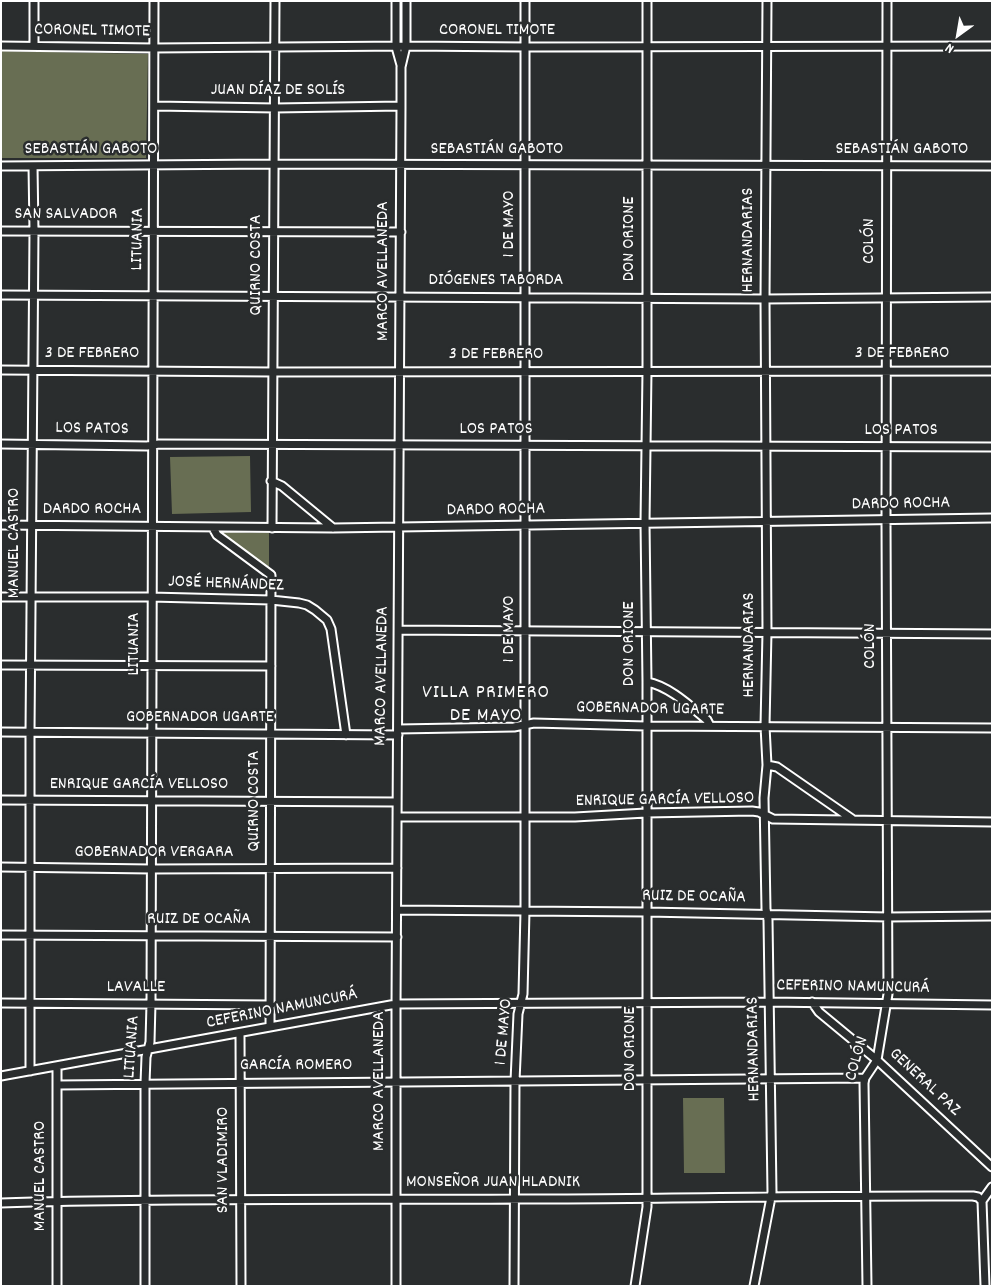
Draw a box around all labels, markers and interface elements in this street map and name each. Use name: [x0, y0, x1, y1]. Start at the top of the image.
north arrow: [933, 10, 983, 60]
street label: CORONEL TIMOTE: [34, 20, 150, 44]
street label: CORONEL TIMOTE: [439, 21, 555, 43]
text: N: [942, 37, 958, 58]
street label: JUAN DÍAZ DE SOLÍS: [211, 81, 345, 103]
street label: SEBASTIÁN GABOTO: [25, 140, 157, 162]
street label: SEBASTIÁN GABOTO: [431, 140, 563, 162]
street label: SEBASTIÁN GABOTO: [836, 140, 968, 162]
street label: HERNANDARIAS: [739, 188, 761, 292]
street label: 1 DE MAYO: [500, 191, 522, 257]
street label: DON ORIONE: [620, 197, 642, 281]
street label: MARCO AVELLANEDA: [374, 201, 396, 341]
street label: SAN SALVADOR: [15, 205, 117, 227]
street label: LITUANIA: [128, 207, 150, 271]
street label: QUIRNO COSTA: [247, 214, 269, 316]
street label: COLÓN: [860, 218, 882, 264]
street label: DIÓGENES TABORDA: [429, 271, 563, 293]
street label: 3 DE FEBRERO: [45, 344, 139, 366]
street label: 3 DE FEBRERO: [855, 344, 949, 366]
street label: 3 DE FEBRERO: [449, 345, 543, 367]
street label: LOS PATOS: [55, 419, 129, 441]
street label: LOS PATOS: [459, 420, 533, 442]
street label: LOS PATOS: [864, 421, 938, 443]
street label: MANUEL CASTRO: [5, 488, 27, 598]
street label: DARDO ROCHA: [851, 493, 951, 517]
street label: DARDO ROCHA: [446, 499, 546, 523]
street label: DARDO ROCHA: [43, 500, 141, 522]
street label: JOSÉ HERNÁNDEZ: [168, 572, 284, 598]
street label: HERNANDARIAS: [740, 593, 762, 697]
street label: 1 DE MAYO: [500, 596, 522, 662]
street label: DON ORIONE: [620, 602, 642, 686]
street label: MARCO AVELLANEDA: [371, 606, 395, 746]
street label: LITUANIA: [125, 613, 147, 675]
street label: COLÓN: [861, 623, 883, 669]
district label: VILLA PRIMERO DE MAYO: [421, 682, 551, 729]
street label: GOBERNADOR UGARTE: [576, 698, 724, 722]
street label: GOBERNADOR UGARTE: [126, 708, 274, 730]
street label: QUIRNO COSTA: [245, 750, 267, 852]
street label: ENRIQUE GARCÍA VELLOSO: [50, 775, 228, 797]
street label: ENRIQUE GARCÍA VELLOSO: [576, 789, 754, 813]
street label: GOBERNADOR VERGARA: [74, 843, 234, 865]
street label: RUIZ DE OCAÑA: [642, 886, 746, 910]
street label: RUIZ DE OCAÑA: [147, 910, 251, 932]
street label: CEFERINO NAMUNCURÁ: [776, 976, 930, 1000]
street label: LAVALLE: [107, 978, 165, 1000]
street label: CEFERINO NAMUNCURÁ: [205, 985, 359, 1035]
street label: HERNANDARIAS: [743, 996, 767, 1102]
street label: 1 DE MAYO: [491, 998, 519, 1066]
street label: DON ORIONE: [621, 1007, 643, 1091]
street label: MARCO AVELLANEDA: [370, 1011, 392, 1151]
street label: LITUANIA: [120, 1015, 146, 1079]
street label: COLÓN: [841, 1034, 875, 1084]
street label: GENERAL PAZ: [884, 1044, 964, 1122]
street label: GARCÍA ROMERO: [240, 1056, 352, 1078]
street label: SAN VLADIMIRO: [214, 1107, 236, 1213]
street label: MANUEL CASTRO: [31, 1121, 53, 1231]
street label: MONSEÑOR JUAN HLADNIK: [406, 1173, 580, 1195]

